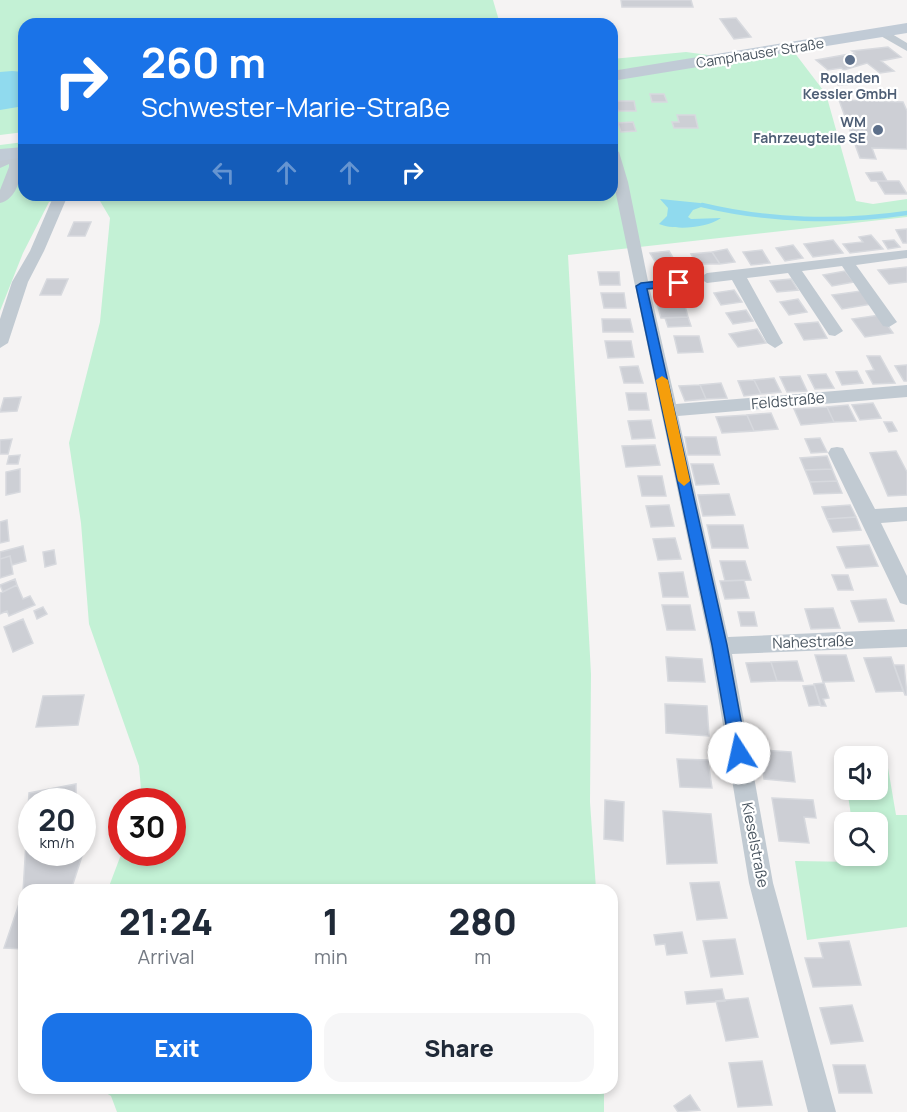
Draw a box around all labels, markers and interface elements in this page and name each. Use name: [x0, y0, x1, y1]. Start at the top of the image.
text: 260 m: [141, 33, 266, 91]
street label: Camphauser Straße: [695, 33, 825, 72]
icon: right: [42, 42, 120, 120]
marker: Rolladen Kessler GmbH: [843, 53, 857, 67]
place label: Rolladen Kessler GmbH: [803, 68, 897, 103]
text: Schwester-Marie-Straße: [141, 88, 450, 125]
place label: WM Fahrzeugteile SE: [753, 112, 866, 147]
marker: WM Fahrzeugteile SE: [871, 123, 885, 137]
icon: left: [207, 156, 240, 189]
icon: ahead: [270, 156, 303, 189]
icon: ahead: [333, 156, 366, 189]
icon: right: [396, 156, 429, 189]
pin: [653, 257, 704, 308]
icon: arrive: [662, 266, 695, 299]
street label: Feldstraße: [750, 387, 826, 414]
street label: Nahestraße: [772, 630, 854, 653]
position arrow: [707, 721, 771, 785]
map controls: [834, 746, 888, 866]
button: sound: [834, 746, 888, 800]
speed limit sign: 30: [108, 788, 186, 866]
text: 20: [38, 799, 76, 840]
street label: Kieselstraße: [737, 800, 774, 890]
button: search: [834, 812, 888, 866]
text: km/h: [40, 832, 74, 853]
text: 21:24: [119, 897, 213, 946]
text: 1: [323, 897, 339, 946]
text: 280: [449, 897, 517, 946]
text: Arrival: [137, 943, 195, 970]
text: min: [314, 943, 348, 970]
text: m: [474, 943, 491, 970]
button: Exit: [42, 1013, 312, 1082]
button: Share: [324, 1013, 594, 1082]

